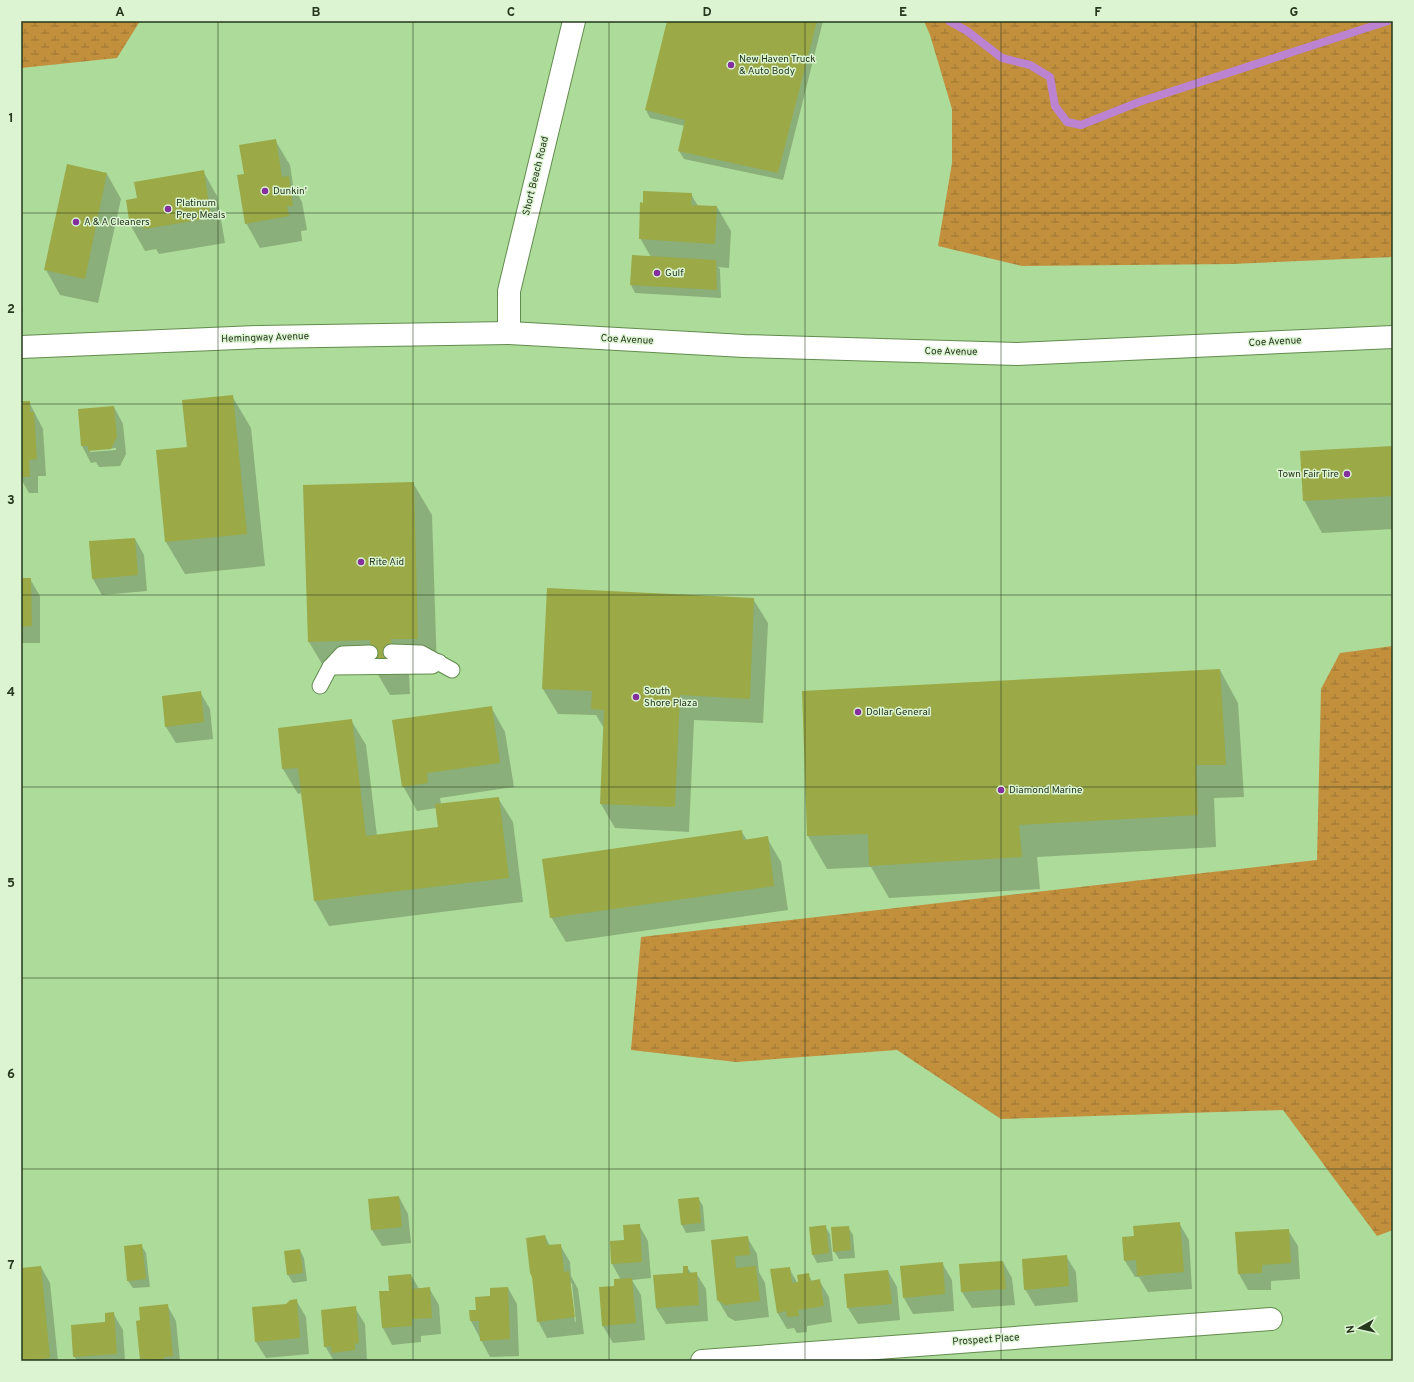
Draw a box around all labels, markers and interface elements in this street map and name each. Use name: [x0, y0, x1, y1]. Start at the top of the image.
text: A: [115, 5, 125, 21]
text: B: [312, 5, 321, 21]
text: C: [507, 5, 515, 21]
text: D: [702, 5, 712, 21]
text: E: [899, 5, 907, 21]
text: F: [1094, 5, 1102, 21]
text: G: [1290, 5, 1299, 21]
place label: New Haven Truck & Auto Body: [739, 53, 816, 78]
marker: New Haven Truck & Auto Body: [726, 60, 736, 70]
text: 1: [8, 111, 14, 127]
street label: Short Beach Road: [520, 135, 552, 217]
place label: Dunkin': [273, 185, 307, 198]
marker: Dunkin': [260, 186, 270, 196]
place label: Platinum Prep Meals: [176, 197, 226, 222]
marker: Platinum Prep Meals: [163, 204, 173, 214]
place label: A & A Cleaners: [84, 216, 150, 229]
marker: A & A Cleaners: [71, 217, 81, 227]
place label: Gulf: [665, 267, 684, 280]
marker: Gulf: [652, 268, 662, 278]
text: 2: [7, 302, 15, 318]
street label: Hemingway Avenue: [221, 330, 309, 346]
street label: Coe Avenue: [600, 332, 654, 348]
street label: Coe Avenue: [1248, 334, 1302, 350]
street label: Coe Avenue: [924, 345, 978, 359]
place label: Town Fair Tire: [1278, 468, 1339, 481]
marker: Town Fair Tire: [1342, 469, 1352, 479]
text: 3: [7, 493, 15, 509]
place label: Rite Aid: [369, 556, 404, 569]
marker: Rite Aid: [356, 557, 366, 567]
text: 4: [7, 685, 15, 701]
place label: South Shore Plaza: [644, 685, 697, 710]
marker: South Shore Plaza: [631, 692, 641, 702]
place label: Dollar General: [866, 706, 930, 719]
marker: Dollar General: [853, 707, 863, 717]
place label: Diamond Marine: [1009, 784, 1082, 797]
marker: Diamond Marine: [996, 785, 1006, 795]
text: 5: [7, 876, 15, 892]
text: 6: [7, 1067, 15, 1083]
text: 7: [8, 1258, 15, 1274]
north arrow: [1340, 1308, 1380, 1348]
text: N: [1344, 1324, 1359, 1334]
street label: Prospect Place: [952, 1331, 1020, 1349]

